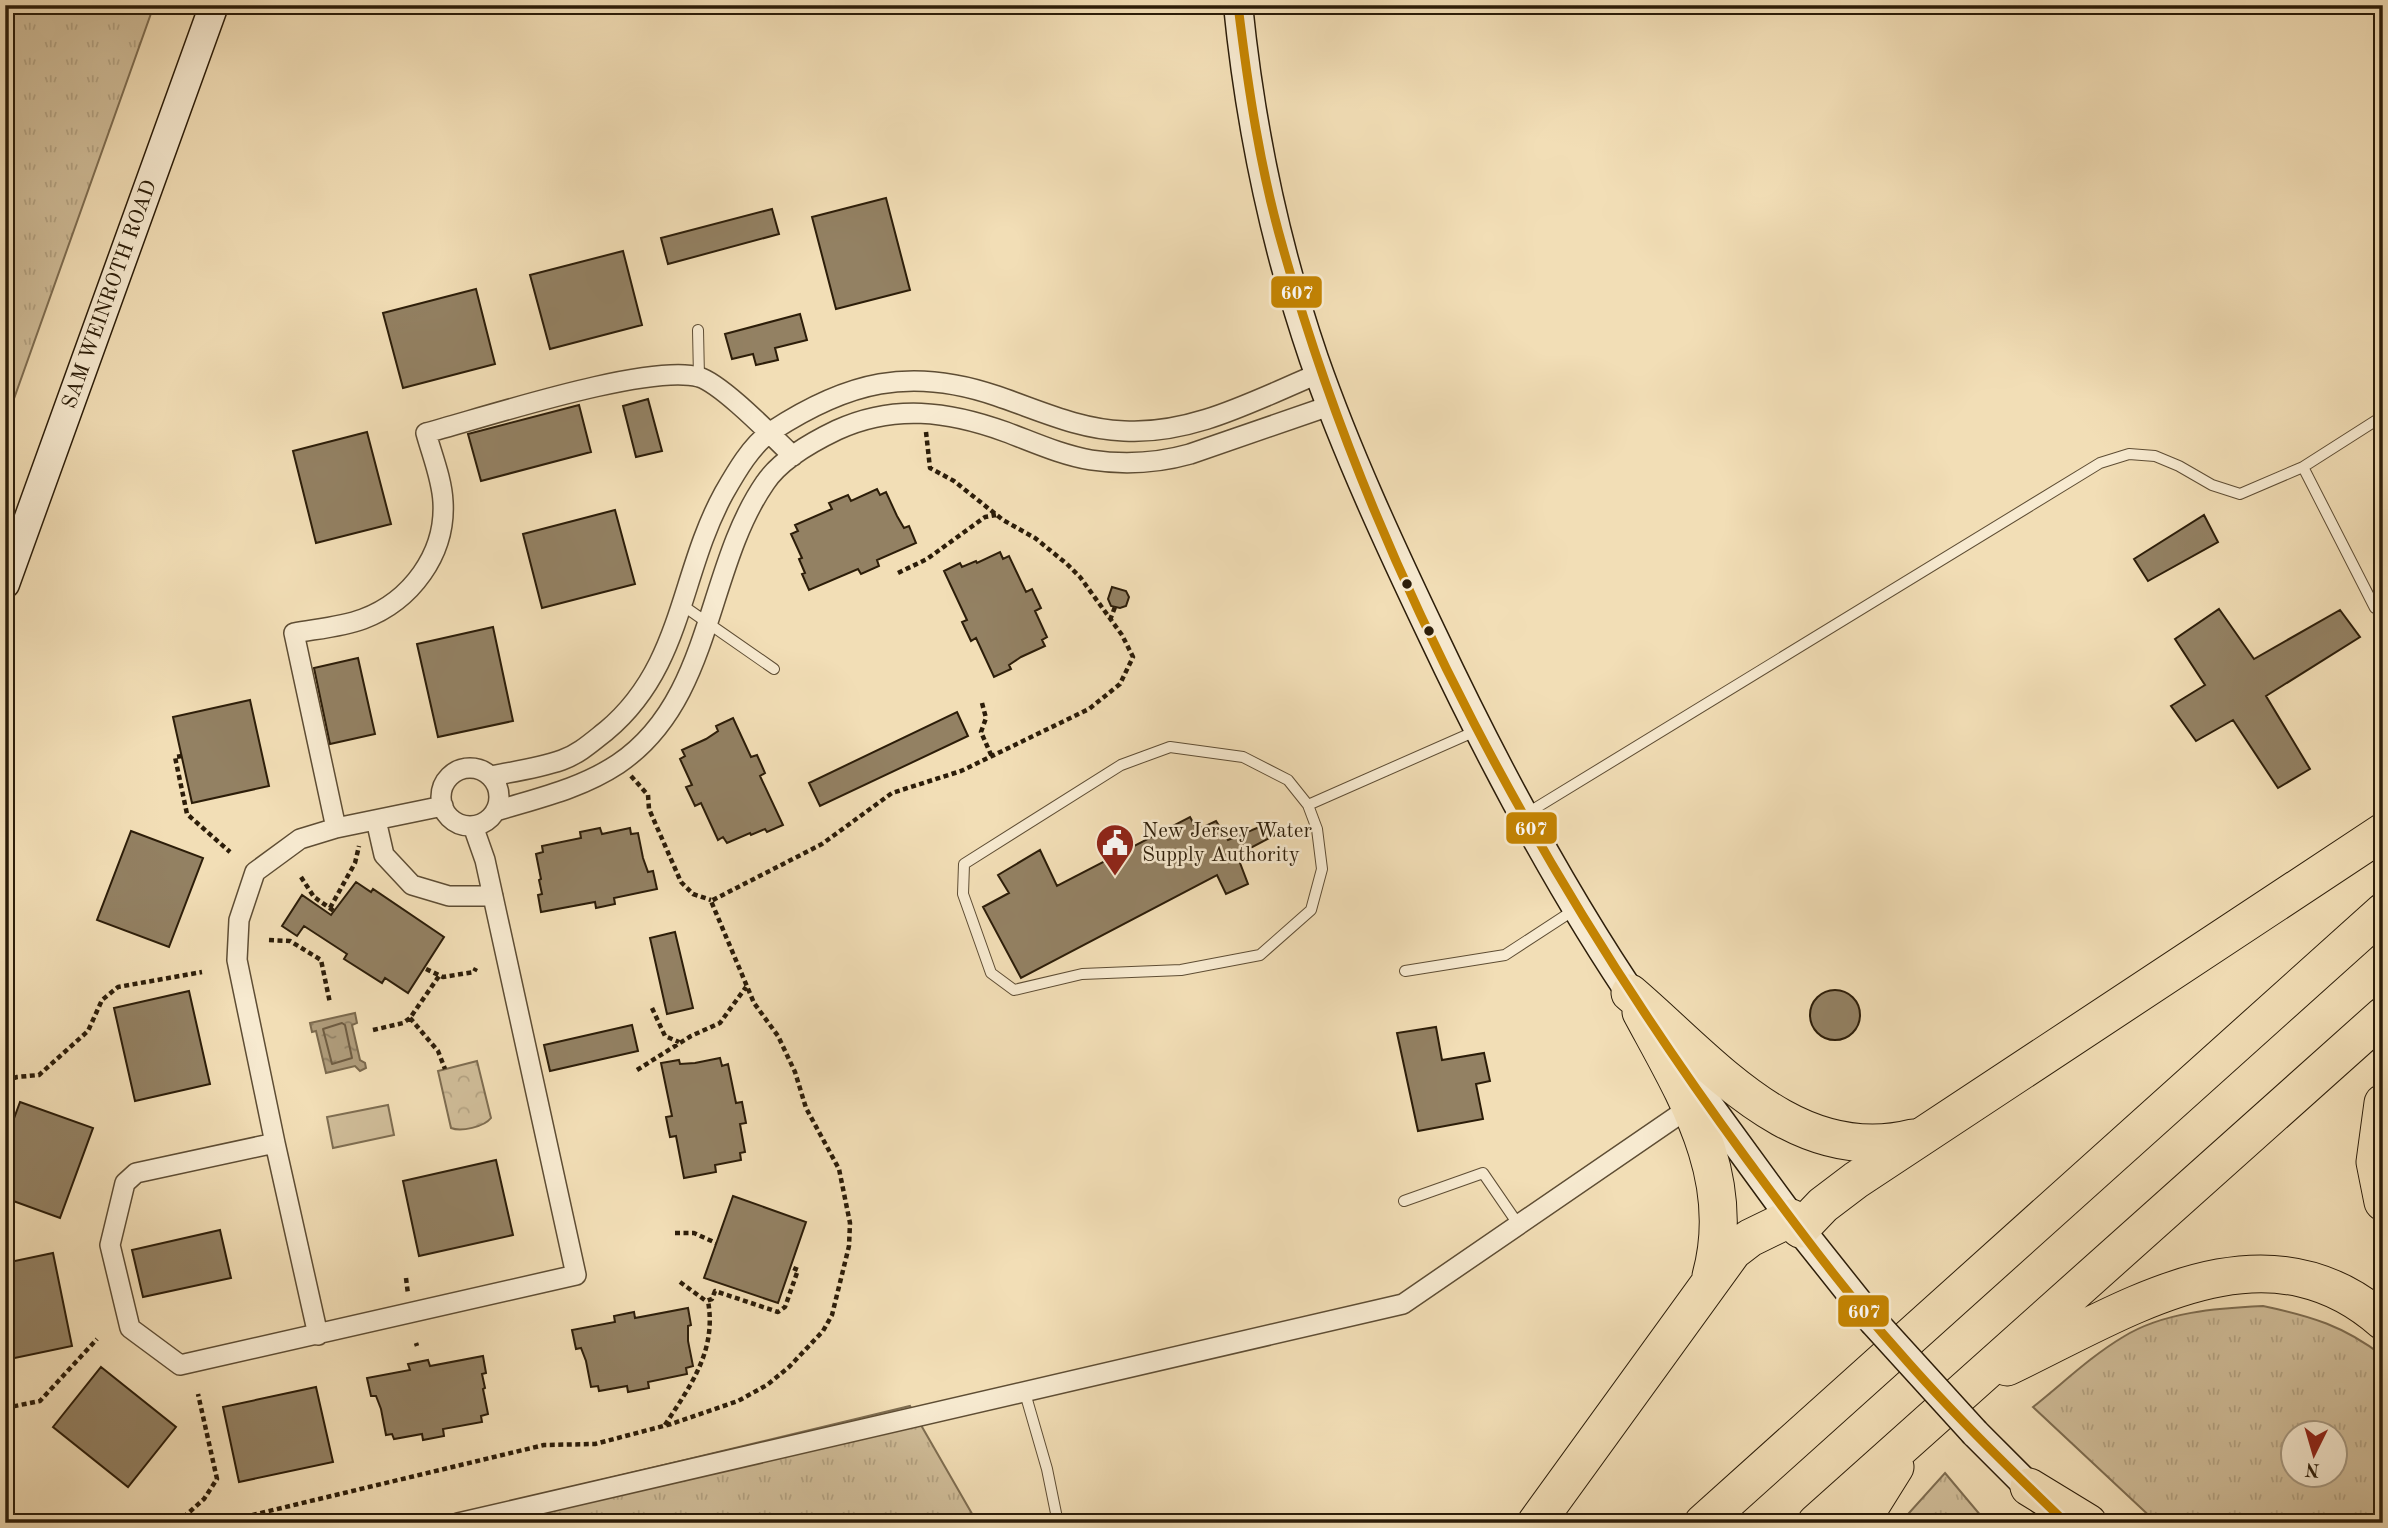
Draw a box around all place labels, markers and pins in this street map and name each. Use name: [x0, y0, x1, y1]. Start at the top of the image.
unlabelled marker: [1400, 577, 1414, 591]
unlabelled marker: [1422, 624, 1436, 638]
place label: New Jersey Water Supply Authority: [1142, 821, 1313, 866]
public building icon: New Jersey Water Supply Authority: [1094, 822, 1136, 877]

